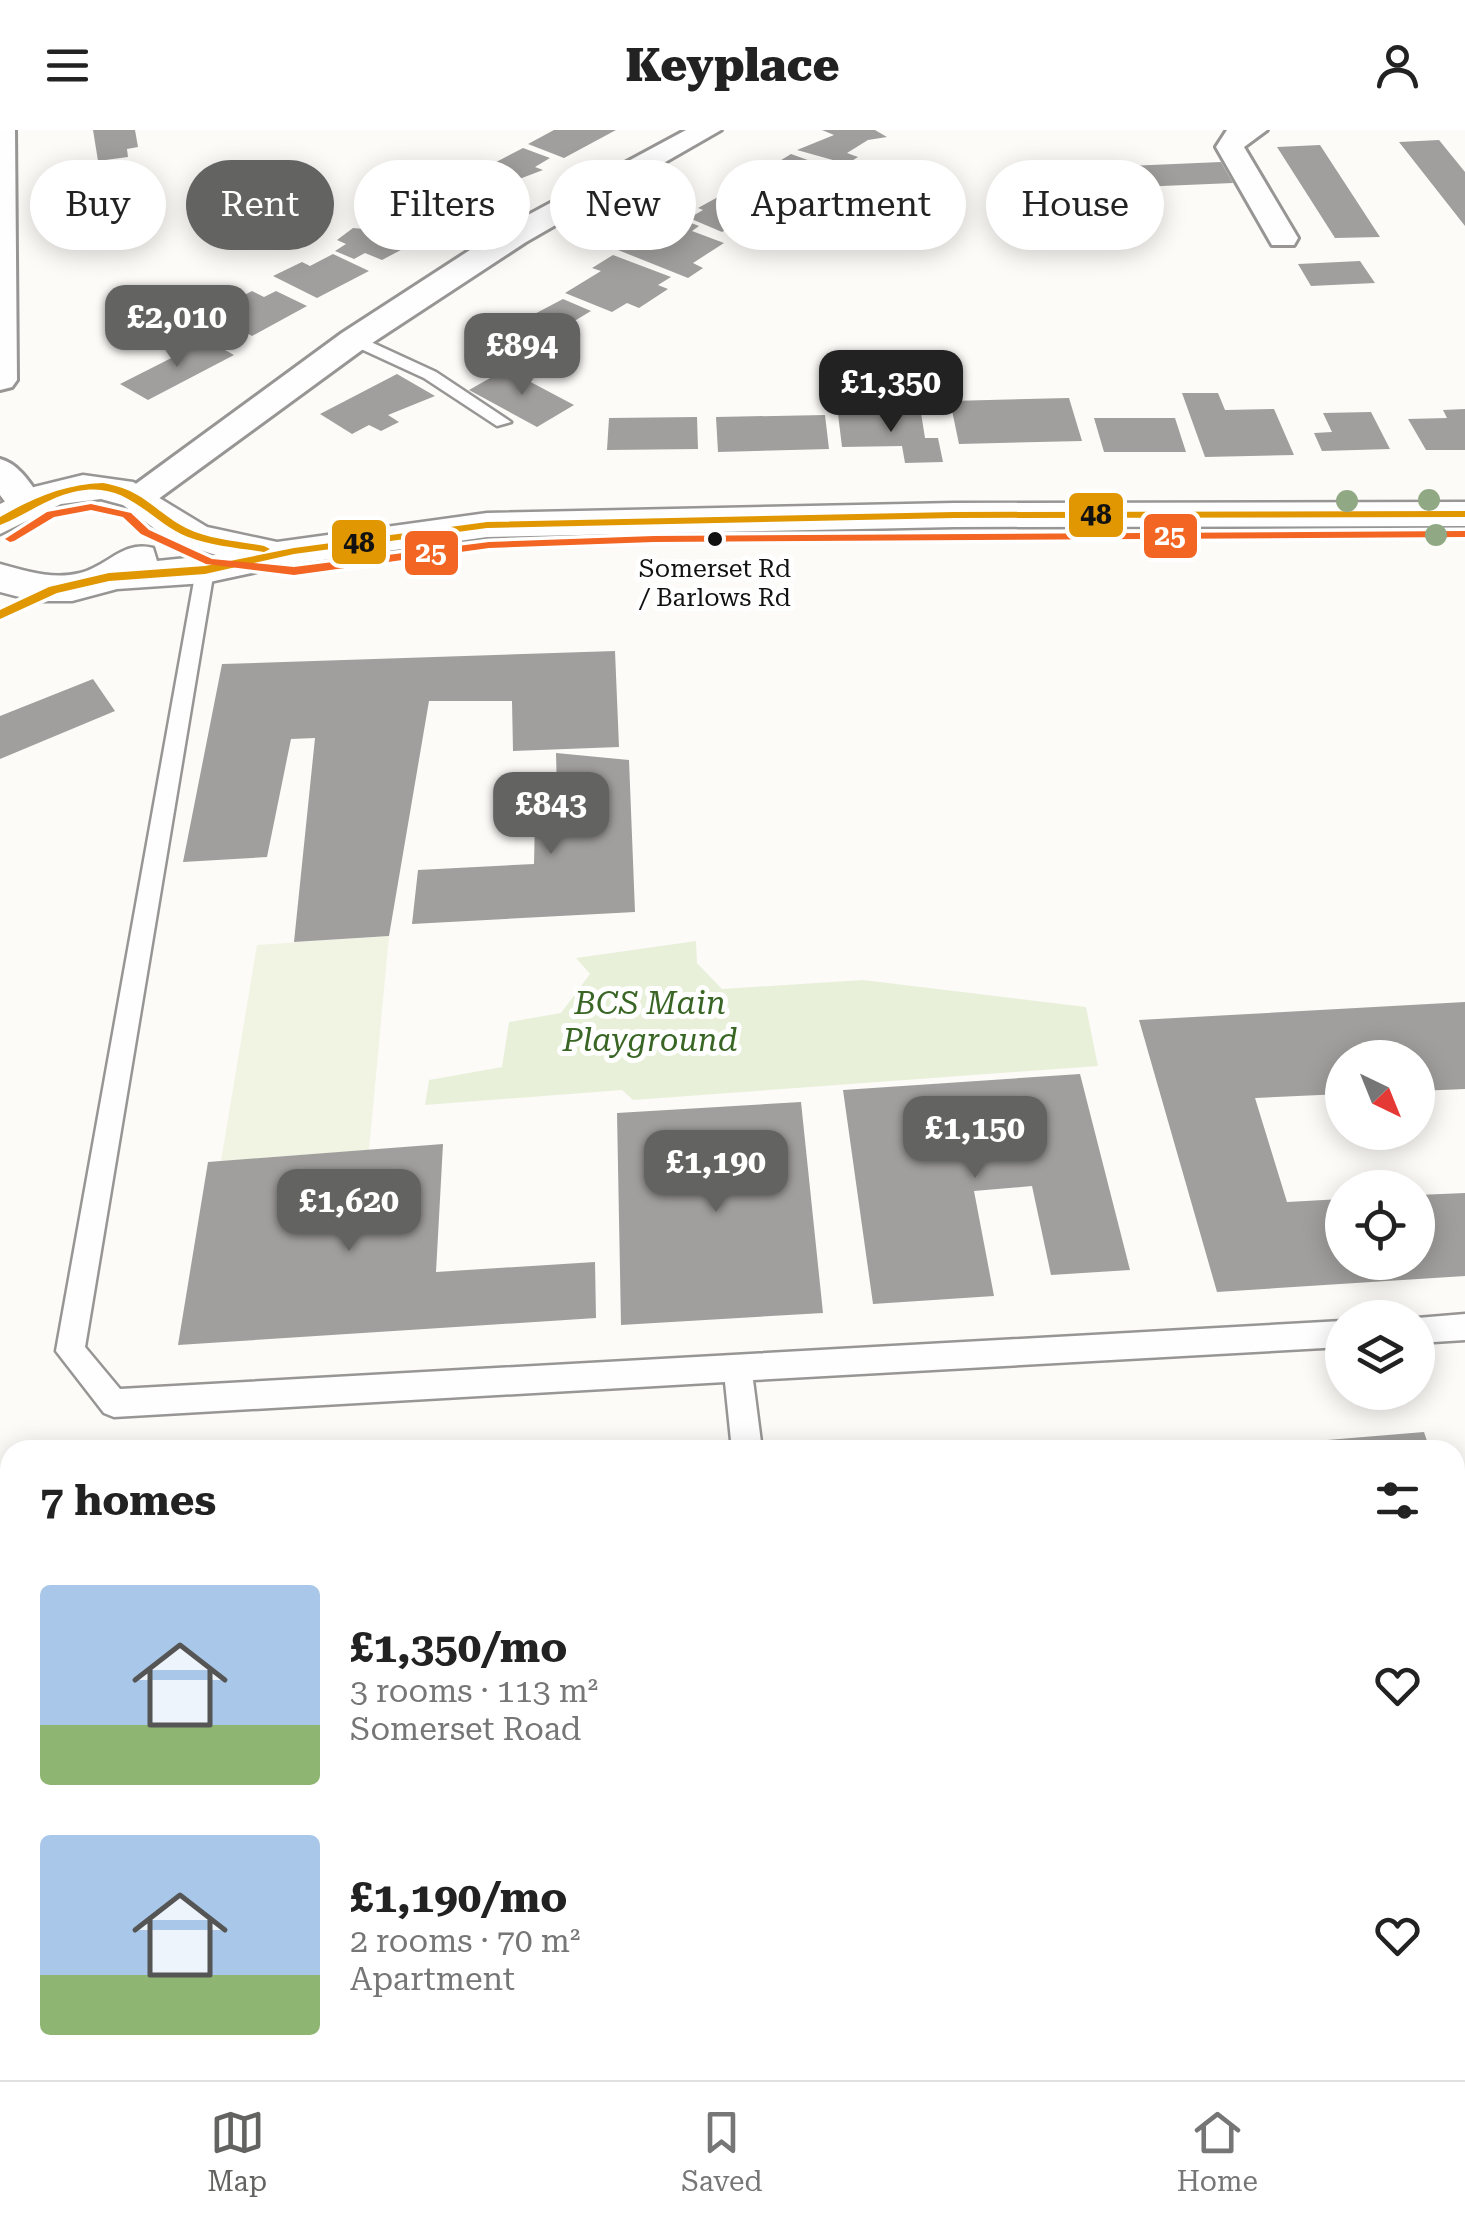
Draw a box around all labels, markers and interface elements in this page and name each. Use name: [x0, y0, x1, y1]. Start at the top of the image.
icon: menu: [40, 38, 95, 93]
icon: person: [1370, 38, 1425, 93]
text: Keyplace: [625, 39, 840, 92]
chip: Buy: [30, 160, 166, 250]
chip: Rent: [186, 160, 334, 250]
chip: Filters: [354, 160, 530, 250]
chip: New: [550, 160, 696, 250]
chip: Apartment: [716, 160, 966, 250]
chip: House: [986, 160, 1164, 250]
pin: £2,010: [96, 285, 258, 370]
text: £2,010: [127, 298, 227, 336]
pin: £894: [463, 313, 581, 398]
text: £894: [486, 326, 558, 364]
pin: £1,350: [810, 350, 972, 435]
text: £1,350: [841, 363, 941, 401]
line badge: 48: [1067, 491, 1125, 539]
text: 48: [1080, 498, 1112, 531]
line badge: 25: [1142, 512, 1199, 560]
line badge: 48: [330, 518, 388, 566]
text: 25: [1154, 519, 1186, 552]
text: 48: [343, 526, 375, 559]
line badge: 25: [403, 529, 460, 577]
marker: Somerset Rd / Barlows Rd: [705, 529, 725, 549]
text: 25: [415, 536, 447, 569]
place label: Somerset Rd / Barlows Rd: [638, 554, 791, 612]
pin: £843: [492, 772, 610, 857]
text: £843: [515, 785, 587, 823]
park label: BCS Main Playground: [561, 984, 738, 1059]
north arrow: [1325, 1040, 1435, 1150]
map controls: [1325, 1040, 1435, 1410]
pin: £1,150: [894, 1096, 1056, 1181]
text: £1,150: [925, 1109, 1025, 1147]
pin: £1,190: [635, 1130, 797, 1215]
text: £1,190: [666, 1143, 766, 1181]
pin: £1,620: [268, 1169, 430, 1254]
button: locate: [1325, 1170, 1435, 1280]
text: £1,620: [299, 1182, 399, 1220]
button: layers: [1325, 1300, 1435, 1410]
icon: filters: [1370, 1473, 1425, 1528]
text: 7 homes: [40, 1476, 216, 1525]
text: £1,350/mo: [350, 1623, 567, 1672]
icon: home: [120, 1625, 240, 1745]
icon: heart: [1370, 1658, 1425, 1713]
text: 3 rooms · 113 m²: [350, 1672, 598, 1710]
text: Somerset Road: [350, 1710, 581, 1748]
text: £1,190/mo: [350, 1873, 567, 1922]
icon: home: [120, 1875, 240, 1995]
icon: heart: [1370, 1908, 1425, 1963]
text: 2 rooms · 70 m²: [350, 1922, 580, 1960]
text: Apartment: [350, 1960, 515, 1998]
tab: Map: [207, 2105, 267, 2198]
tab: Saved: [681, 2105, 762, 2198]
tab: Home: [1177, 2105, 1258, 2198]

